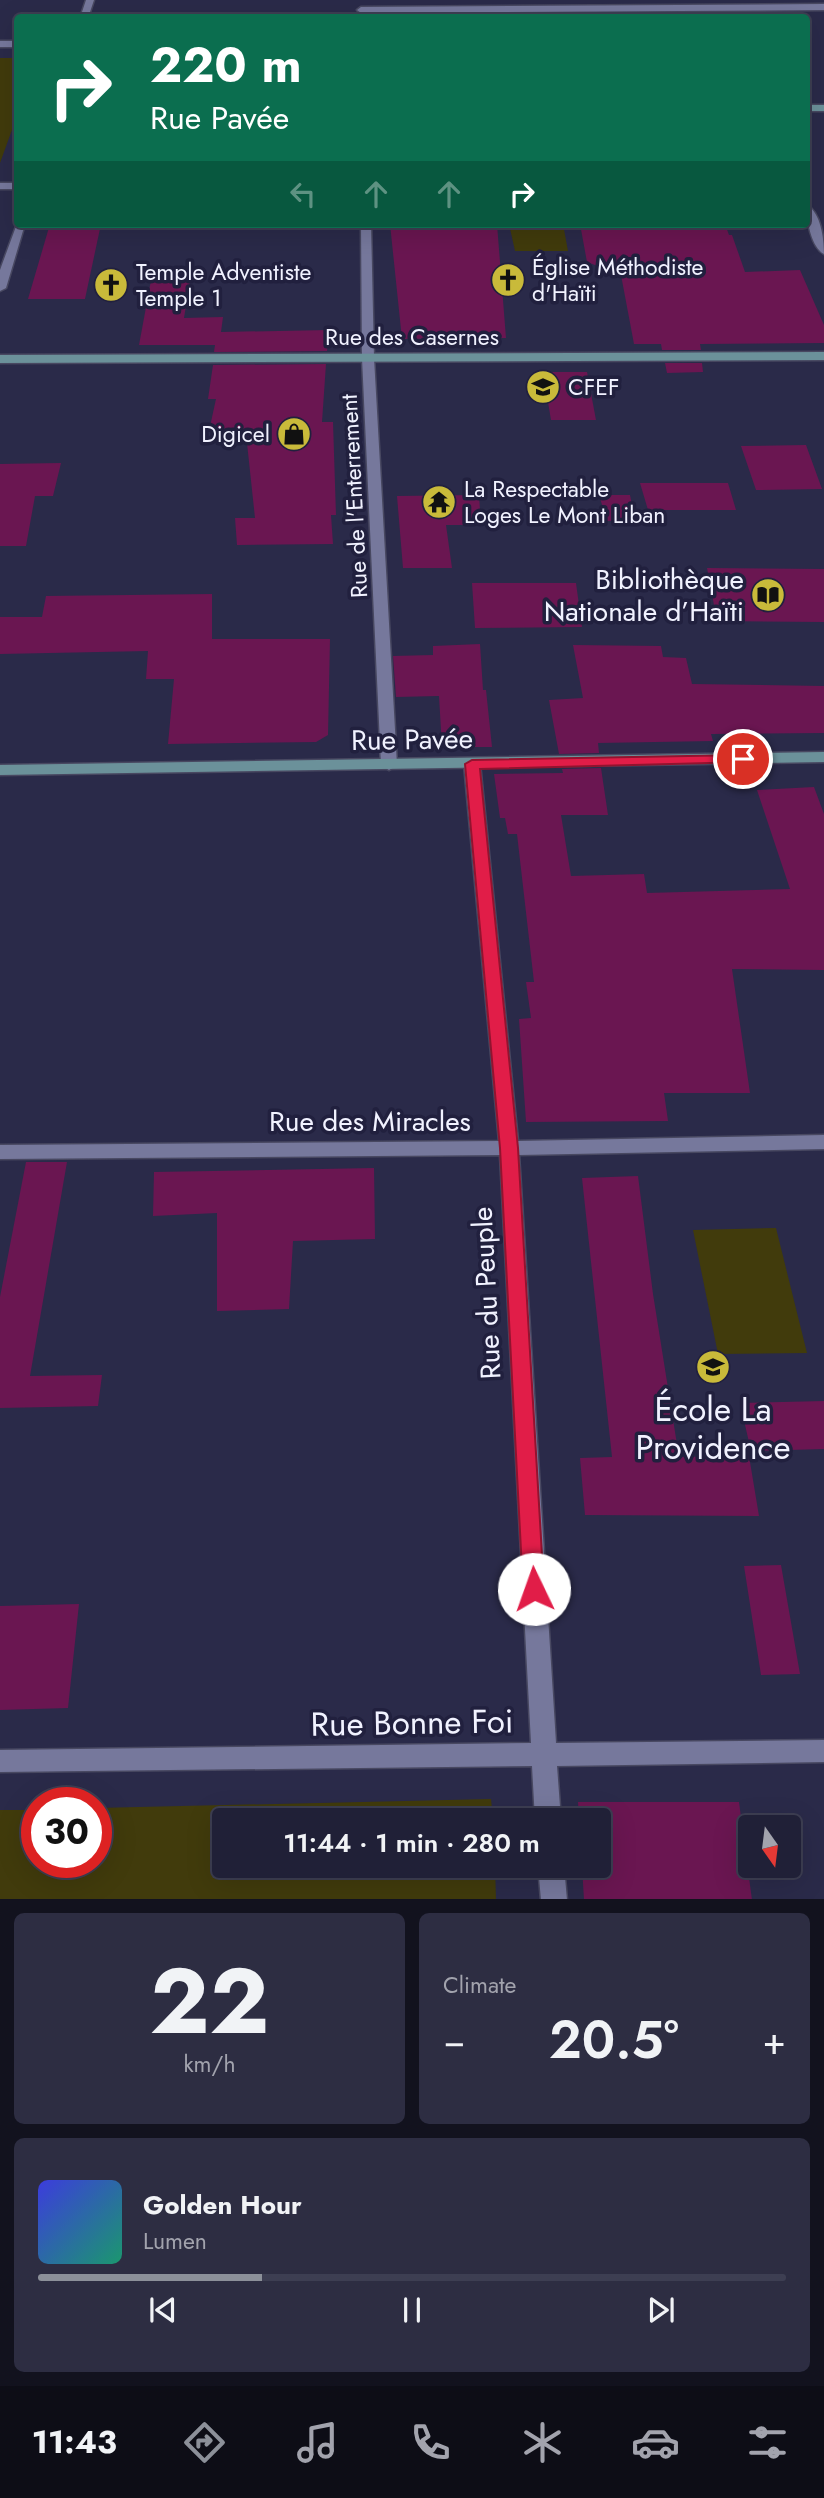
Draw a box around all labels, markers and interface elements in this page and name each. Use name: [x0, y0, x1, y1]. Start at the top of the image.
text: 220 m: [150, 30, 302, 100]
icon: right: [35, 42, 126, 133]
text: Rue Pavée: [150, 95, 289, 141]
icon: left: [284, 175, 322, 213]
icon: ahead: [357, 175, 395, 213]
icon: ahead: [430, 175, 468, 213]
icon: right: [503, 175, 541, 213]
place label: Église Méthodiste d'Haïti: [532, 250, 704, 310]
place label: Temple Adventiste Temple 1: [136, 255, 312, 315]
church icon: Église Méthodiste d'Haïti: [489, 261, 527, 299]
church icon: Temple Adventiste Temple 1: [92, 266, 130, 304]
street label: Rue des Casernes: [325, 320, 499, 354]
school or university icon: CFEF: [524, 368, 562, 406]
place label: CFEF: [568, 370, 619, 404]
street label: Rue de l'Enterrement: [332, 393, 376, 599]
shop icon: Digicel: [275, 415, 313, 453]
place label: Digicel: [201, 417, 270, 451]
place label: La Respectable Loges Le Mont Liban: [464, 472, 665, 532]
temple icon: La Respectable Loges Le Mont Liban: [420, 483, 458, 521]
place label: Bibliothèque Nationale d’Haïti: [544, 559, 744, 632]
library icon: Bibliothèque Nationale d’Haïti: [749, 576, 787, 614]
street label: Rue Pavée: [351, 718, 473, 761]
pin: [713, 729, 773, 789]
icon: arrive: [724, 740, 762, 778]
street label: Rue des Miracles: [269, 1101, 471, 1142]
street label: Rue du Peuple: [462, 1206, 511, 1380]
school or university icon: École La Providence: [694, 1348, 732, 1386]
place label: École La Providence: [636, 1386, 790, 1471]
position arrow: [497, 1552, 571, 1626]
street label: Rue Bonne Foi: [310, 1697, 514, 1748]
speed limit sign: 30: [21, 1787, 112, 1878]
north arrow: [738, 1815, 802, 1878]
map controls: [738, 1815, 801, 1878]
text: 11:44 · 1 min · 280 m: [283, 1824, 540, 1862]
text: 22: [150, 1936, 269, 2067]
text: Climate: [443, 1968, 516, 2002]
text: 20.5°: [549, 2002, 679, 2078]
text: −: [443, 2013, 465, 2068]
text: +: [763, 2013, 786, 2068]
text: km/h: [184, 2047, 235, 2081]
text: Golden Hour: [143, 2186, 302, 2224]
text: Lumen: [143, 2224, 207, 2258]
icon: previous: [144, 2291, 182, 2329]
icon: pause: [393, 2291, 431, 2329]
icon: next: [642, 2291, 680, 2329]
icon: directions: [180, 2418, 229, 2467]
icon: music: [293, 2418, 342, 2467]
icon: phone: [406, 2418, 455, 2467]
icon: climate: [518, 2418, 567, 2467]
icon: car: [631, 2418, 680, 2467]
icon: filters: [743, 2418, 792, 2467]
text: 11:43: [32, 2419, 117, 2465]

